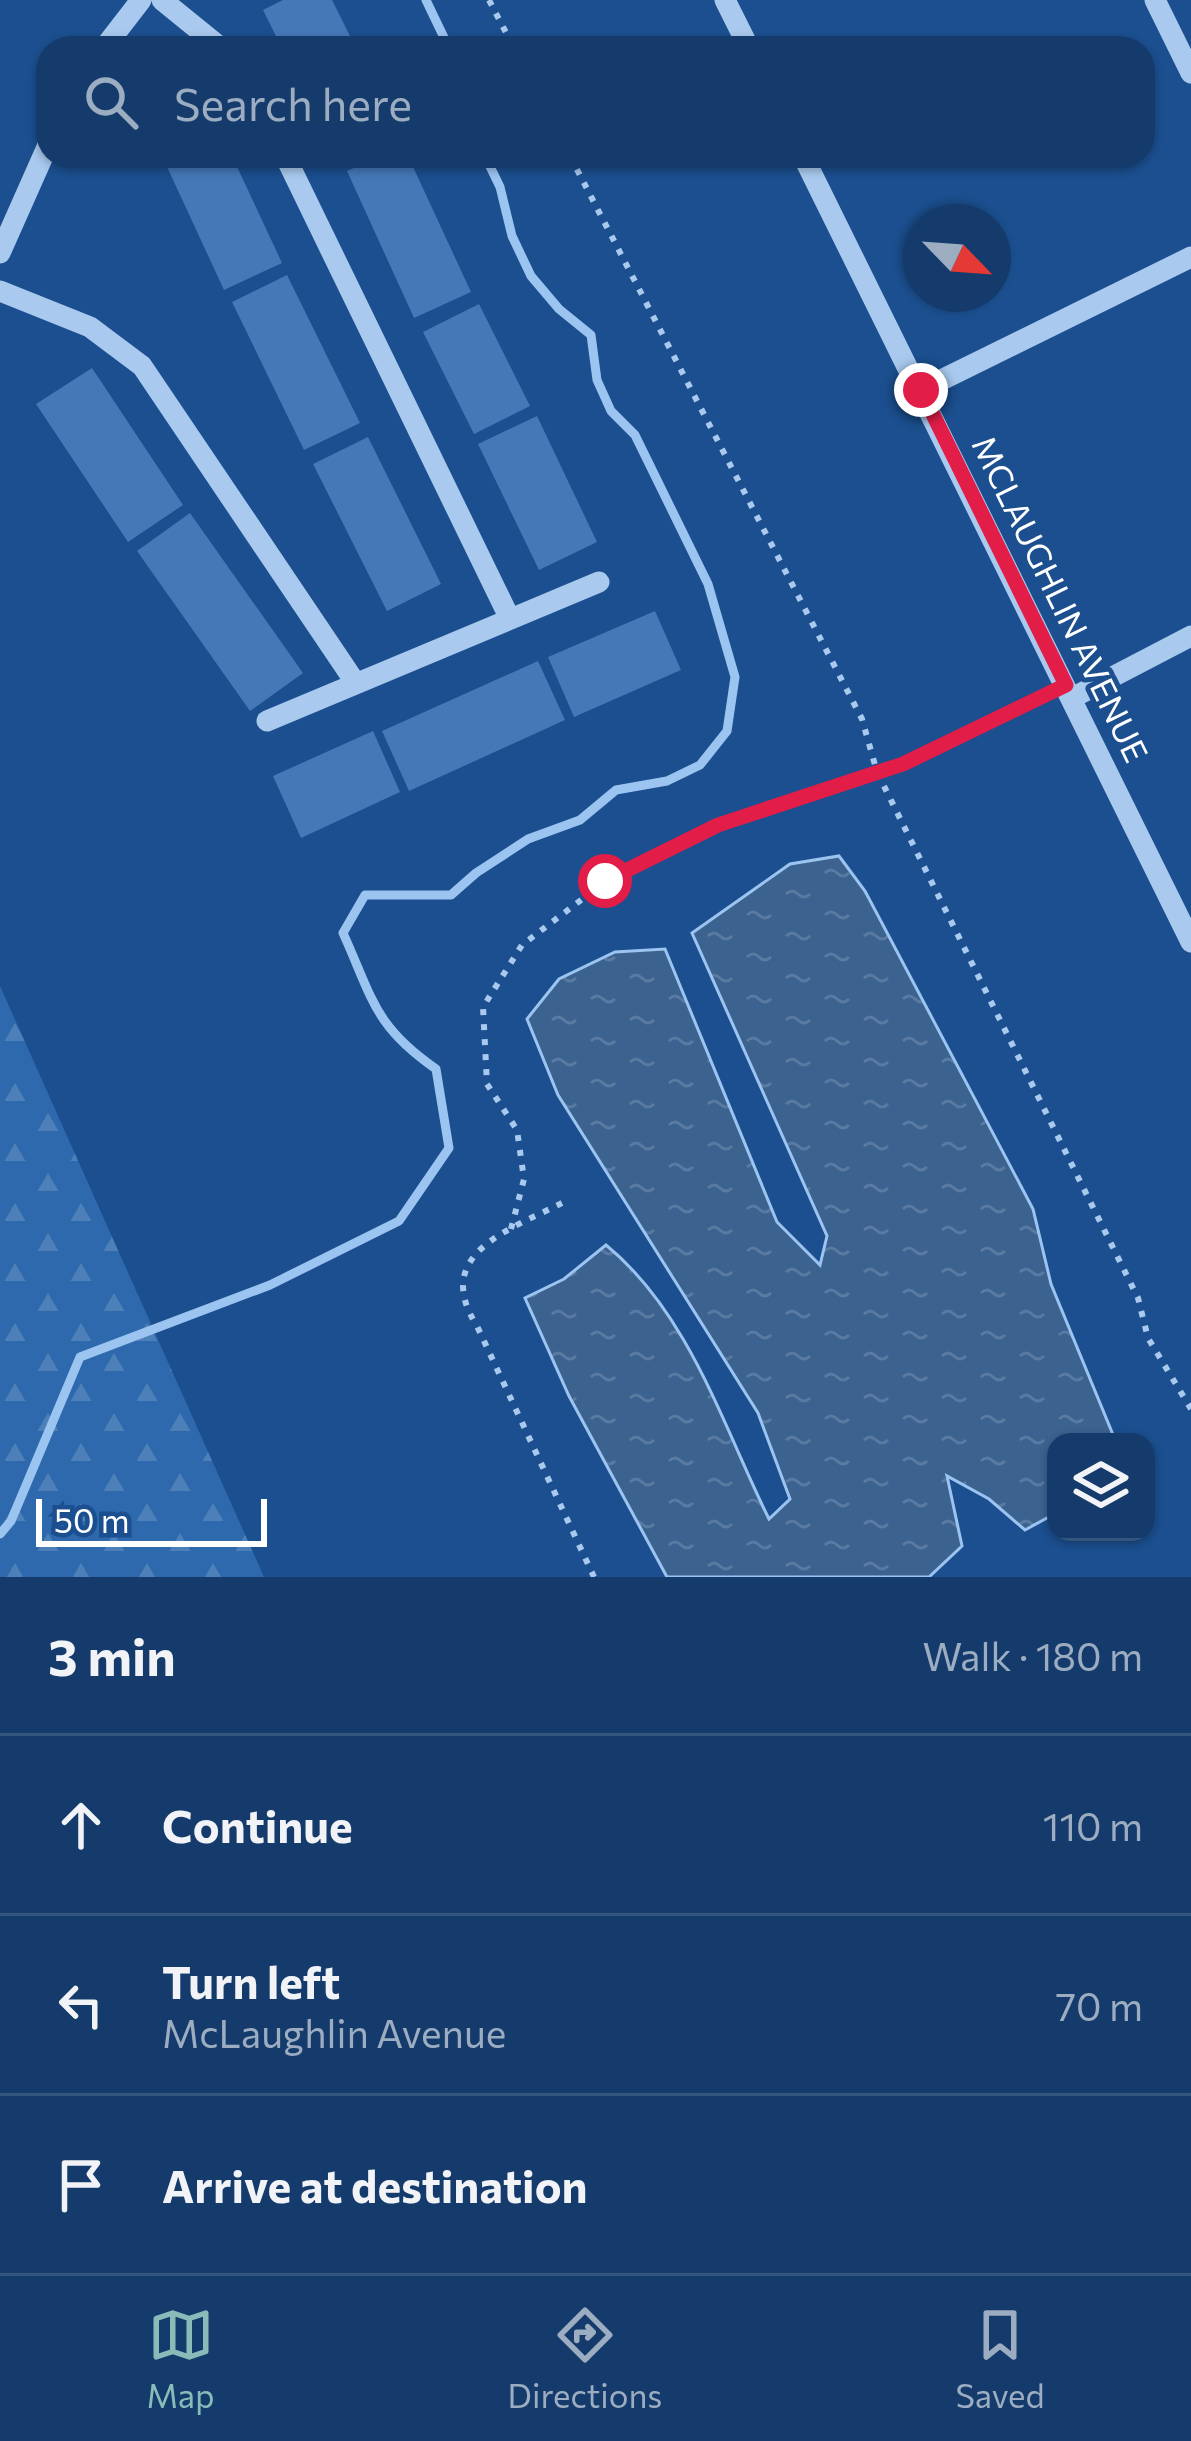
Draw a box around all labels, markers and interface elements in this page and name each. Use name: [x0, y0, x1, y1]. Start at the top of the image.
search box: [36, 36, 1155, 168]
icon: search: [78, 69, 144, 135]
text: Search here: [174, 75, 412, 130]
north arrow: [903, 204, 1011, 312]
route end: [894, 363, 948, 417]
street label: MCLAUGHLIN AVENUE: [964, 429, 1158, 768]
route start: [578, 854, 632, 908]
map controls: [1047, 1433, 1155, 1541]
button: layers: [1047, 1433, 1155, 1541]
scale bar: [36, 1493, 267, 1546]
text: 50 m: [54, 1499, 130, 1540]
text: 3 min: [48, 1624, 176, 1687]
text: Walk · 180 m: [922, 1631, 1143, 1679]
icon: ahead: [48, 1792, 114, 1858]
text: Continue: [162, 1797, 353, 1852]
text: 110 m: [1043, 1801, 1143, 1849]
text: Turn left: [162, 1953, 340, 2008]
icon: left: [48, 1972, 114, 2038]
text: 70 m: [1056, 1981, 1143, 2029]
text: McLaughlin Avenue: [162, 2008, 506, 2056]
icon: arrive: [48, 2152, 114, 2218]
text: Arrive at destination: [162, 2157, 588, 2212]
tab: Map: [147, 2302, 215, 2415]
tab: Directions: [508, 2302, 662, 2415]
tab: Saved: [955, 2302, 1044, 2415]

